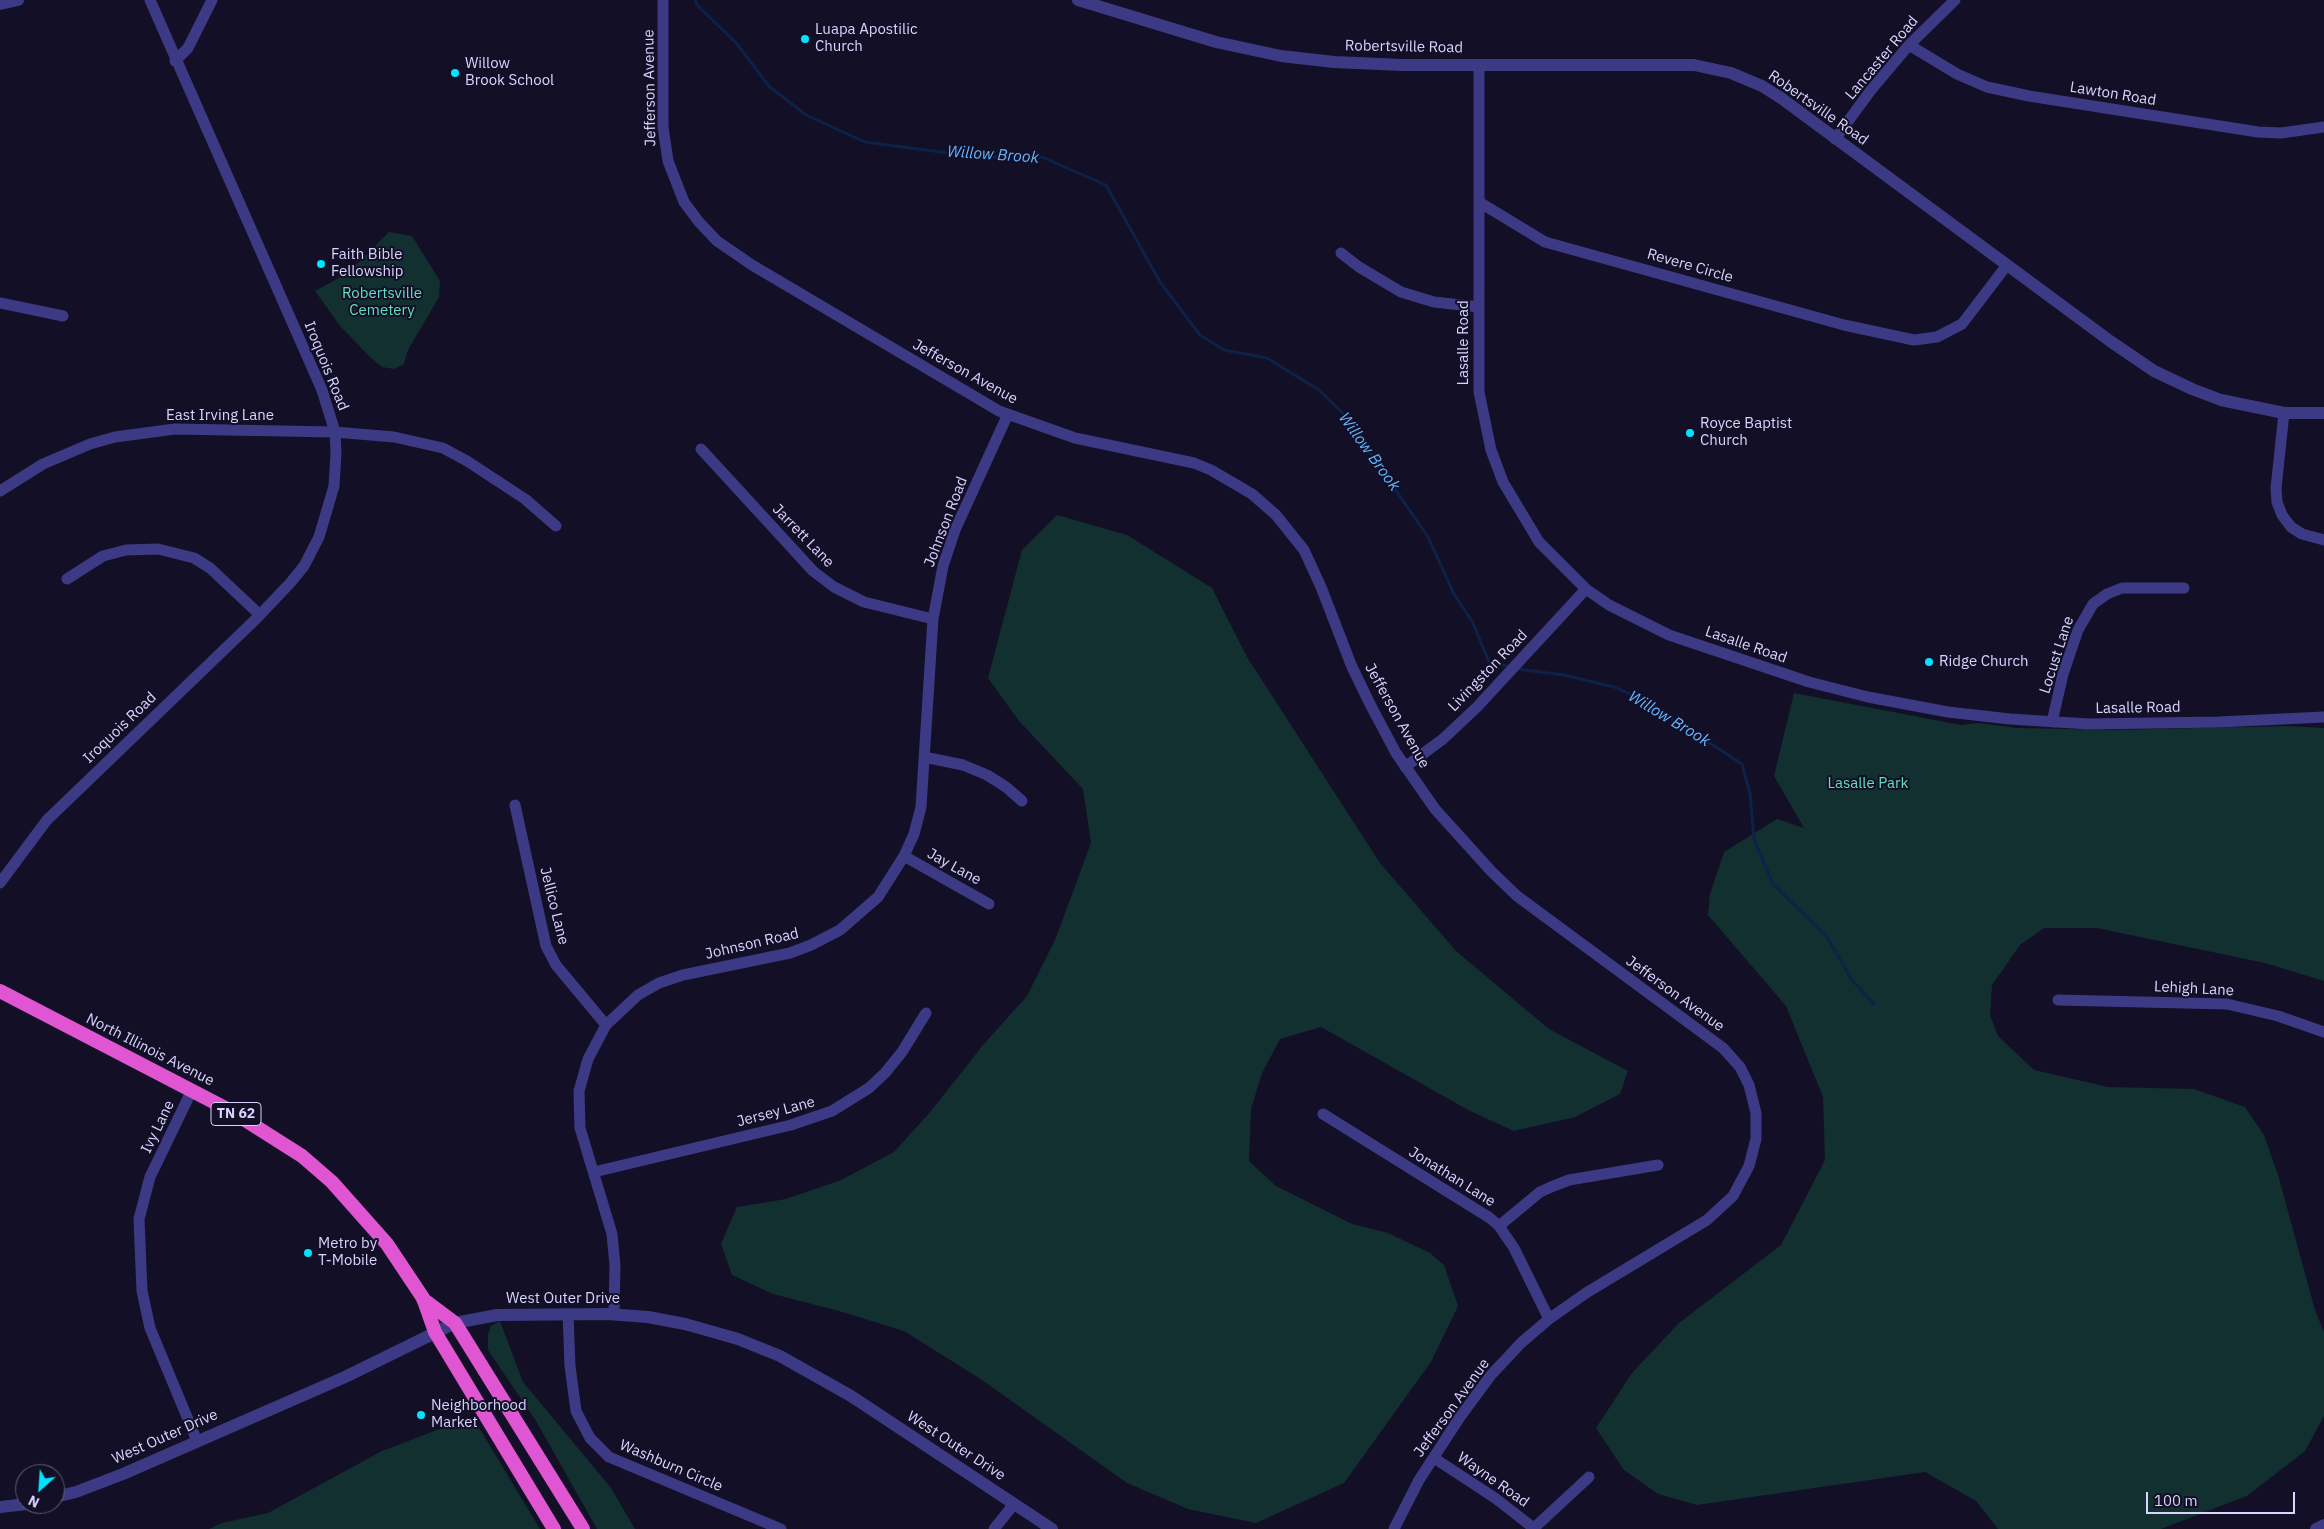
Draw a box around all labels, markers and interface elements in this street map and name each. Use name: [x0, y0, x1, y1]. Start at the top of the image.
street label: Lancaster Road: [1842, 12, 1922, 104]
place label: Luapa Apostilic Church: [815, 21, 917, 56]
street label: Jefferson Avenue: [640, 29, 660, 147]
marker: Luapa Apostilic Church: [799, 33, 811, 45]
street label: Robertsville Road: [1345, 37, 1463, 57]
place label: Willow Brook School: [465, 55, 554, 90]
marker: Willow Brook School: [449, 67, 461, 79]
street label: Robertsville Road: [1764, 67, 1872, 149]
street label: Lawton Road: [2069, 78, 2157, 110]
water label: Willow Brook: [946, 142, 1040, 168]
street label: Revere Circle: [1645, 245, 1735, 287]
place label: Faith Bible Fellowship: [331, 246, 403, 281]
marker: Faith Bible Fellowship: [315, 258, 327, 270]
park label: Robertsville Cemetery: [342, 285, 422, 320]
street label: Lasalle Road: [1455, 300, 1473, 386]
street label: Iroquois Road: [300, 319, 352, 413]
street label: Jefferson Avenue: [909, 336, 1021, 408]
street label: East Irving Lane: [166, 407, 274, 425]
water label: Willow Brook: [1334, 409, 1404, 495]
place label: Royce Baptist Church: [1700, 415, 1792, 450]
marker: Royce Baptist Church: [1684, 427, 1696, 439]
street label: Johnson Road: [921, 474, 971, 570]
street label: Jarrett Lane: [768, 501, 838, 571]
street label: Locust Lane: [2036, 614, 2078, 696]
street label: Lasalle Road: [1703, 623, 1789, 667]
street label: Livingston Road: [1445, 627, 1531, 715]
place label: Ridge Church: [1939, 653, 2029, 671]
marker: Ridge Church: [1923, 656, 1935, 668]
street label: Jefferson Avenue: [1361, 660, 1433, 772]
water label: Willow Brook: [1625, 687, 1713, 751]
street label: Iroquois Road: [80, 689, 160, 767]
street label: Lasalle Road: [2095, 698, 2181, 718]
park label: Lasalle Park: [1827, 775, 1909, 793]
street label: Jay Lane: [924, 845, 984, 889]
street label: Jellico Lane: [536, 865, 572, 947]
street label: Johnson Road: [704, 925, 800, 963]
street label: Jefferson Avenue: [1622, 952, 1728, 1036]
street label: Lehigh Lane: [2154, 978, 2234, 1000]
street label: North Illinois Avenue: [83, 1010, 217, 1090]
street label: Jersey Lane: [735, 1093, 817, 1131]
street label: Ivy Lane: [137, 1098, 179, 1156]
road number: TN 62: [211, 1102, 261, 1126]
street label: Jonathan Lane: [1405, 1143, 1499, 1211]
place label: Metro by T-Mobile: [318, 1235, 377, 1270]
marker: Metro by T-Mobile: [302, 1247, 314, 1259]
street label: West Outer Drive: [506, 1290, 620, 1308]
street label: Jefferson Avenue: [1410, 1355, 1494, 1461]
place label: Neighborhood Market: [431, 1397, 527, 1432]
street label: West Outer Drive: [109, 1406, 221, 1468]
street label: West Outer Drive: [903, 1407, 1009, 1485]
marker: Neighborhood Market: [415, 1409, 427, 1421]
street label: Washburn Circle: [617, 1436, 725, 1496]
street label: Wayne Road: [1454, 1449, 1532, 1511]
north arrow: [15, 1464, 65, 1514]
scale bar: [2149, 1482, 2298, 1514]
text: N: [25, 1491, 42, 1512]
text: 100 m: [2154, 1491, 2198, 1510]

